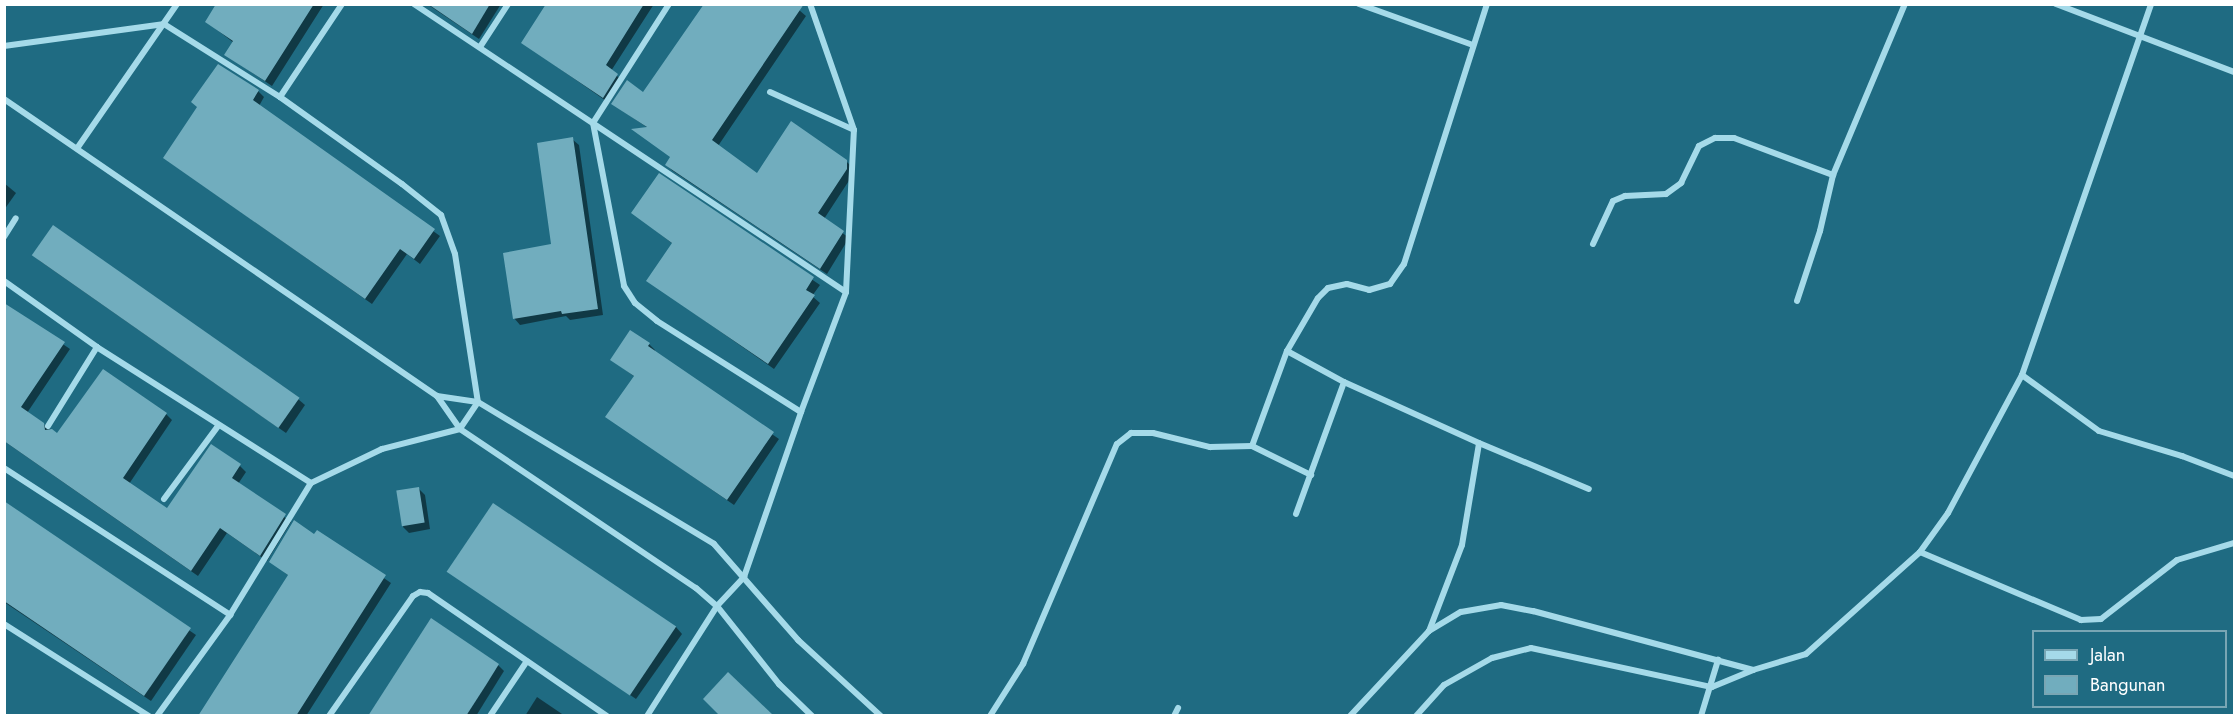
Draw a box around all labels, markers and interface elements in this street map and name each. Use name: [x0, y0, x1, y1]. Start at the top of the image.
legend: [2032, 630, 2227, 708]
text: Jalan: [2090, 642, 2125, 668]
text: Bangunan: [2090, 672, 2165, 698]

